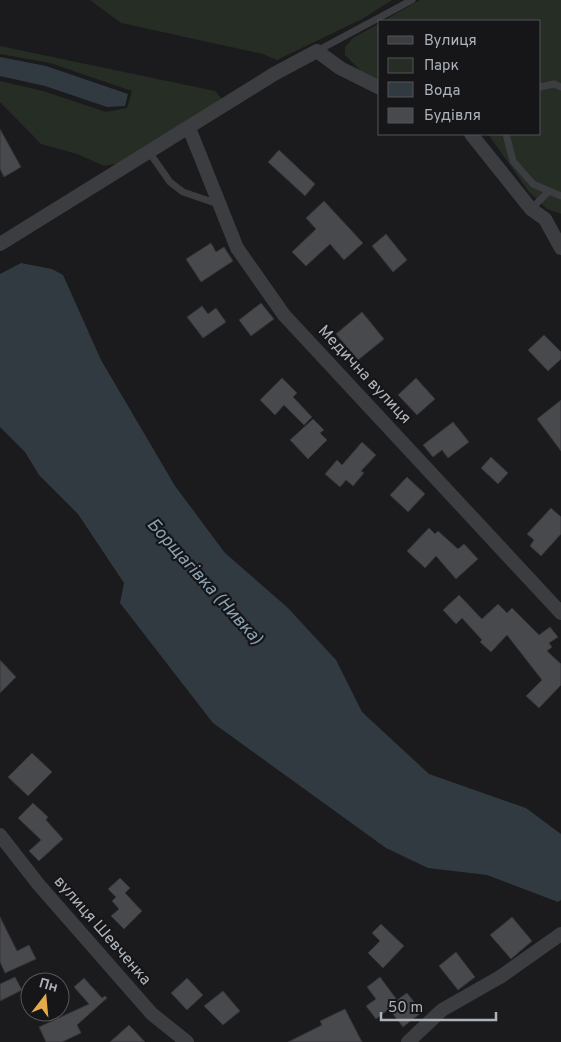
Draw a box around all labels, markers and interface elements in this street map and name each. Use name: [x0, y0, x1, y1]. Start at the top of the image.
legend: [378, 20, 541, 135]
text: Вулиця: [424, 32, 477, 51]
text: Парк: [424, 57, 459, 76]
text: Вода: [424, 82, 460, 101]
text: Будівля: [424, 107, 481, 126]
street label: Медична вулиця: [313, 321, 415, 429]
water label: Борщагівка (Нивка): [141, 514, 267, 650]
street label: вулиця Шевченка: [49, 872, 155, 990]
north arrow: [20, 972, 70, 1022]
text: Пн: [37, 975, 60, 997]
scale bar: [381, 990, 496, 1022]
text: 50 m: [388, 999, 423, 1018]

